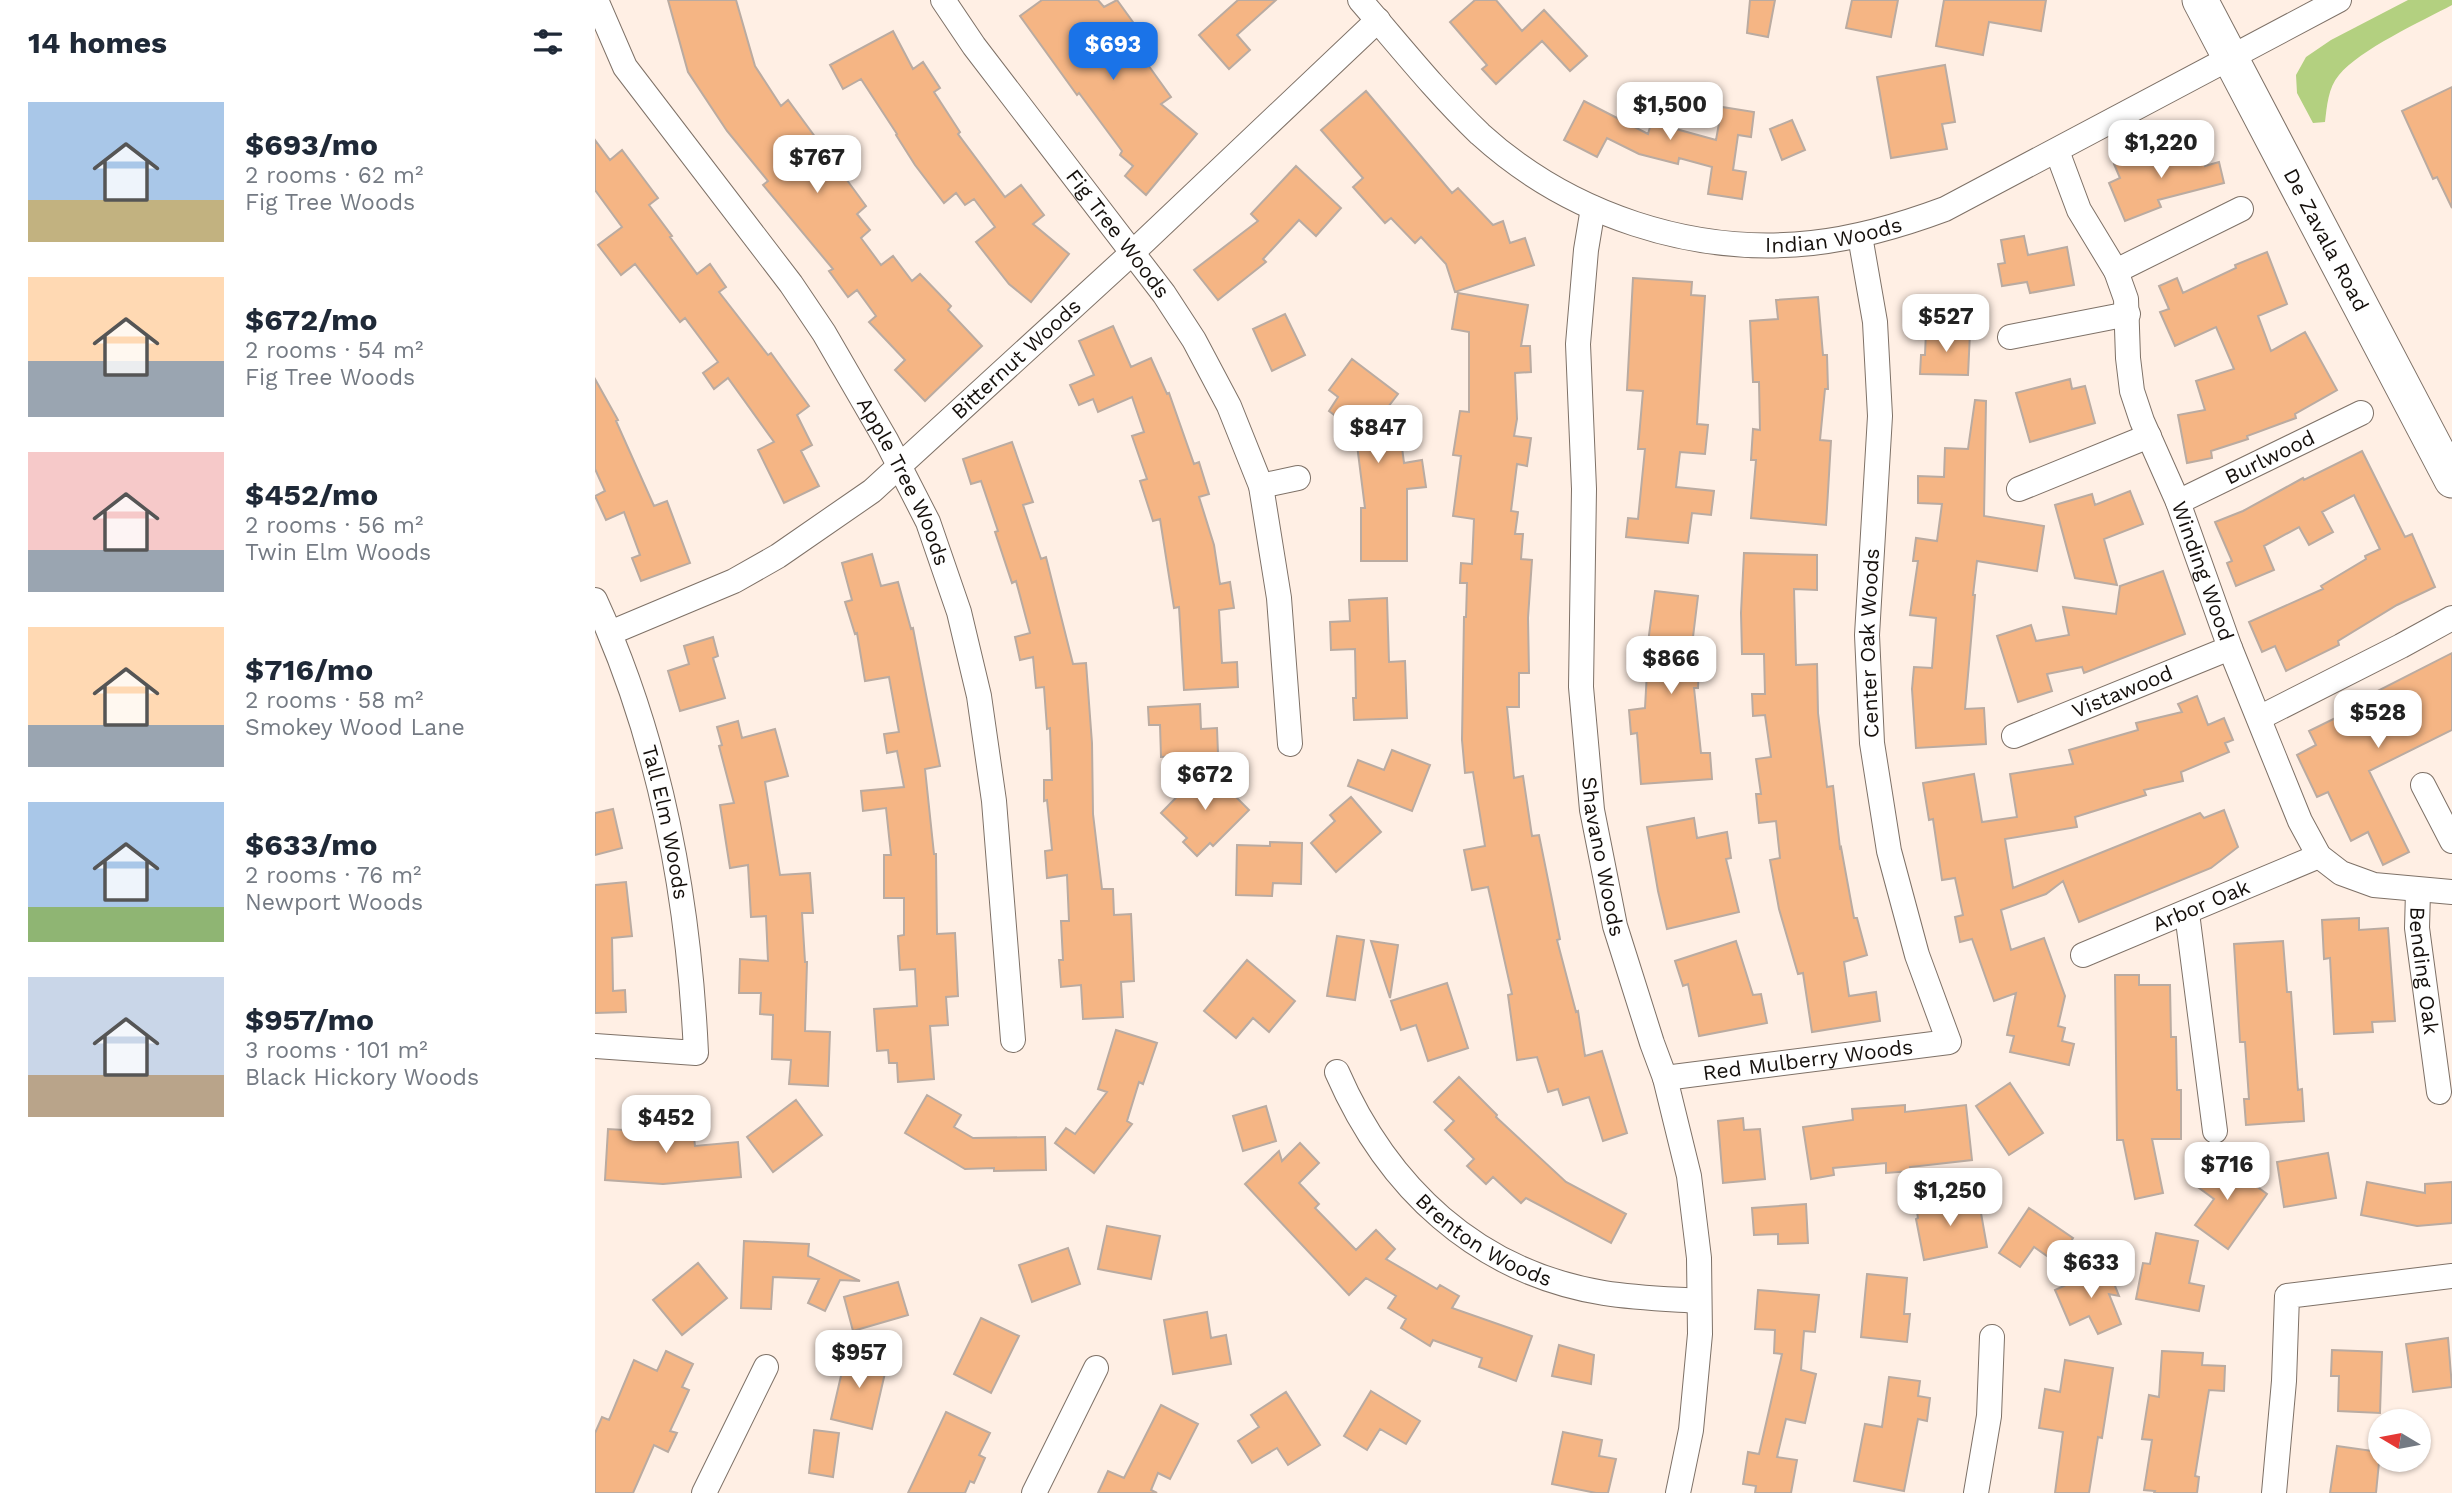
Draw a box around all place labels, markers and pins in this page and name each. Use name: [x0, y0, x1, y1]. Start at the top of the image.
pin: $693: [1072, 22, 1154, 82]
pin: $1,500: [1613, 82, 1727, 142]
pin: $1,220: [2104, 120, 2218, 180]
pin: $767: [776, 136, 858, 195]
pin: $527: [1905, 294, 1987, 354]
pin: $847: [1337, 406, 1419, 465]
pin: $866: [1630, 636, 1712, 696]
pin: $528: [2337, 690, 2419, 750]
pin: $672: [1164, 752, 1246, 812]
pin: $452: [625, 1096, 707, 1155]
pin: $716: [2186, 1142, 2268, 1202]
pin: $1,250: [1893, 1168, 2007, 1228]
pin: $633: [2050, 1240, 2132, 1300]
pin: $957: [818, 1330, 900, 1390]

